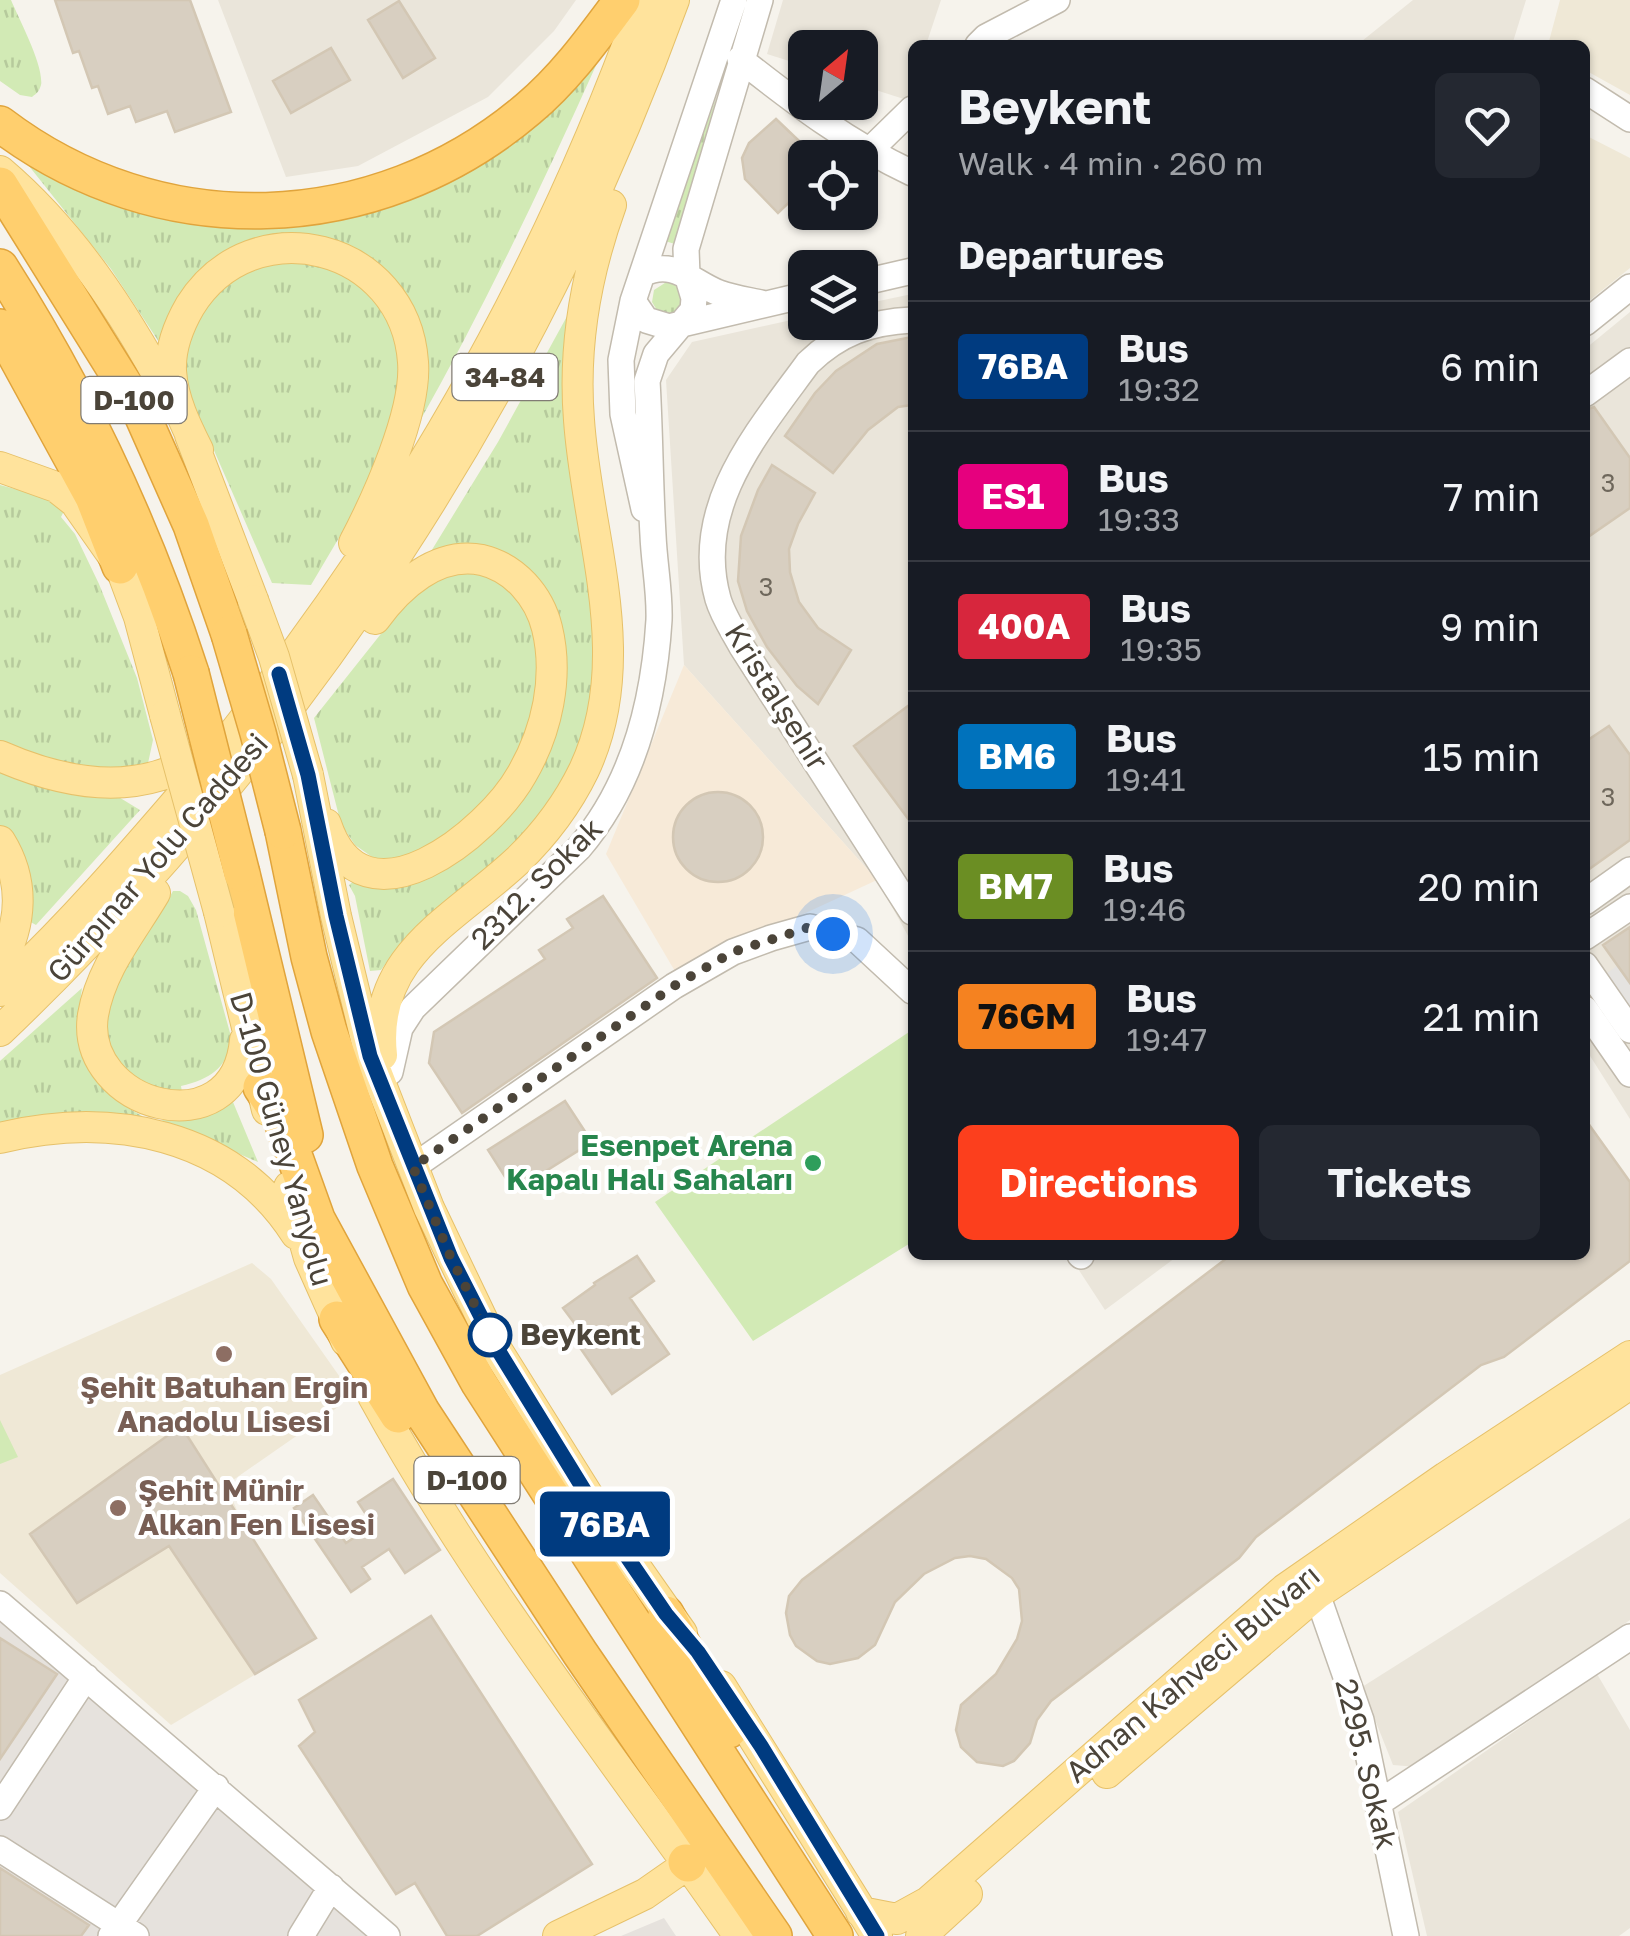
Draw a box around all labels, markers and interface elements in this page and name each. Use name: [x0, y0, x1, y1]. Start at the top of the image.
north arrow: [788, 30, 878, 120]
map controls: [788, 30, 878, 340]
button: heart: [1435, 73, 1540, 178]
text: Beykent: [958, 77, 1151, 135]
button: locate: [788, 140, 878, 230]
text: Walk · 4 min · 260 m: [958, 144, 1263, 182]
text: Departures: [958, 232, 1164, 277]
button: layers: [788, 250, 878, 340]
text: Bus: [1118, 325, 1189, 370]
text: 6 min: [1440, 344, 1540, 389]
text: 76BA: [978, 345, 1068, 387]
road number: 34-84: [452, 354, 558, 400]
text: 19:32: [1118, 370, 1200, 408]
road number: D-100: [82, 377, 186, 423]
text: Bus: [1098, 455, 1169, 500]
house number: 3: [1601, 467, 1615, 498]
text: 7 min: [1443, 474, 1540, 519]
text: ES1: [981, 475, 1045, 517]
text: 19:33: [1098, 500, 1180, 538]
house number: 3: [759, 571, 773, 602]
text: Bus: [1120, 585, 1191, 630]
text: 9 min: [1440, 604, 1540, 649]
text: 400A: [978, 605, 1070, 647]
street label: Kristalşehir: [717, 616, 836, 777]
text: 19:35: [1120, 630, 1202, 668]
text: Bus: [1106, 715, 1177, 760]
street label: Gürpınar Yolu Caddesi: [39, 726, 275, 989]
text: 15 min: [1423, 734, 1540, 779]
text: BM6: [978, 735, 1056, 777]
text: 19:41: [1106, 760, 1186, 798]
house number: 3: [1601, 781, 1615, 812]
street label: 2312. Sokak: [463, 810, 610, 957]
text: Bus: [1103, 845, 1174, 890]
text: 20 min: [1418, 864, 1540, 909]
text: BM7: [978, 865, 1053, 907]
text: 19:46: [1103, 890, 1186, 928]
your location: [808, 909, 858, 959]
text: Bus: [1126, 975, 1197, 1020]
street label: D-100 Güney Yanyolu: [223, 988, 341, 1290]
text: 21 min: [1423, 994, 1540, 1039]
text: 76GM: [978, 995, 1076, 1037]
text: 19:47: [1126, 1020, 1207, 1058]
button: Directions: [958, 1125, 1239, 1240]
button: Tickets: [1259, 1125, 1540, 1240]
place label: Esenpet Arena Kapalı Halı Sahaları: [506, 1127, 793, 1197]
marker: Esenpet Arena Kapalı Halı Sahaları: [802, 1152, 824, 1174]
marker: Beykent: [469, 1314, 511, 1356]
place label: Beykent: [520, 1316, 641, 1352]
marker: Şehit Batuhan Ergin Anadolu Lisesi: [213, 1343, 235, 1365]
place label: Şehit Batuhan Ergin Anadolu Lisesi: [80, 1369, 368, 1439]
road number: D-100: [414, 1457, 520, 1503]
place label: Şehit Münir Alkan Fen Lisesi: [138, 1472, 375, 1542]
line badge: 76BA: [535, 1492, 675, 1556]
marker: Şehit Münir Alkan Fen Lisesi: [107, 1497, 129, 1519]
text: 76BA: [560, 1503, 650, 1545]
street label: Adnan Kahveci Bulvarı: [1058, 1557, 1327, 1790]
street label: 2295. Sokak: [1328, 1675, 1406, 1853]

